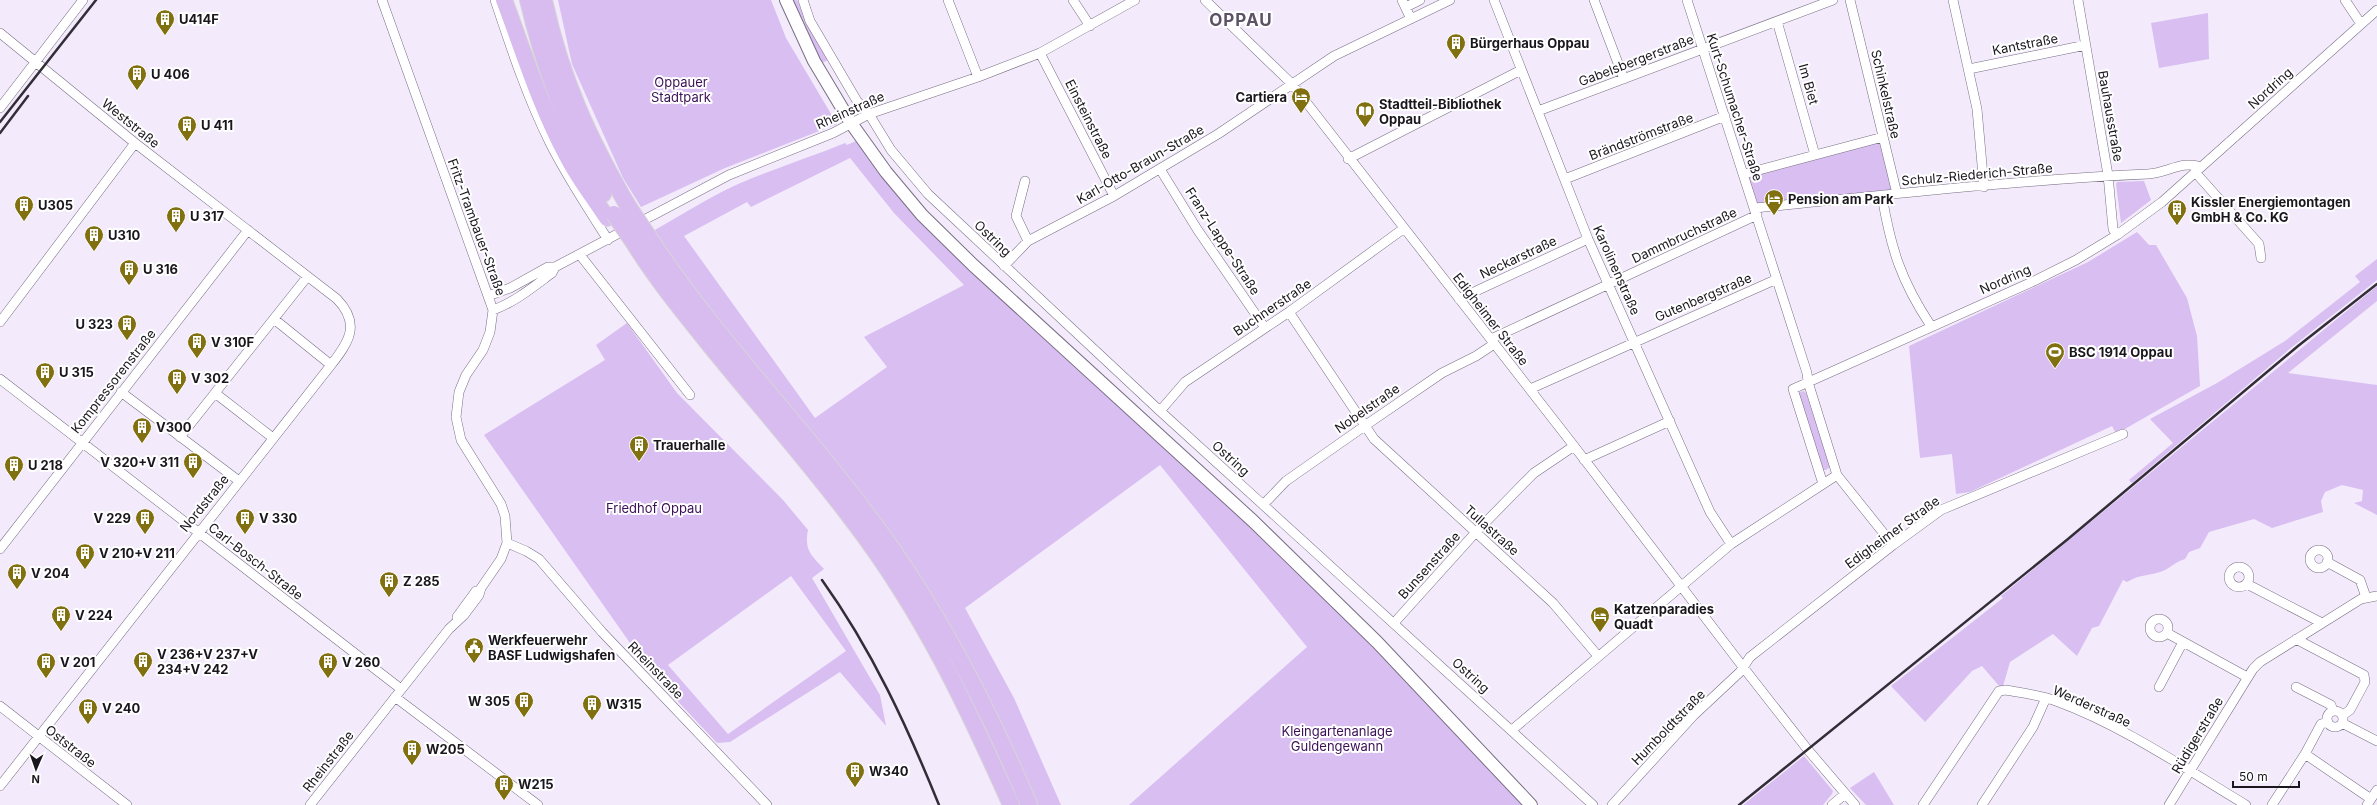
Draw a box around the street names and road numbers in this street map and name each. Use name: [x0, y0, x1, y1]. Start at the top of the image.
street label: Kantstraße: [1991, 30, 2059, 58]
street label: Gabelsbergerstraße: [1576, 31, 1696, 89]
street label: Kurt-Schumacher-Straße: [1704, 31, 1766, 183]
street label: Schinkelstraße: [1868, 48, 1904, 140]
street label: Im Biet: [1796, 62, 1822, 106]
street label: Nordring: [2245, 64, 2295, 112]
street label: Bauhausstraße: [2095, 69, 2127, 163]
street label: Einsteinstraße: [1062, 77, 1116, 161]
street label: Rheinstraße: [813, 88, 887, 132]
street label: Weststraße: [99, 95, 163, 151]
street label: Brändströmstraße: [1587, 109, 1695, 163]
street label: Karl-Otto-Braun-Straße: [1073, 121, 1207, 207]
street label: Fritz-Trambauer-Straße: [445, 156, 509, 298]
street label: Schulz-Riederich-Straße: [1901, 159, 2053, 189]
street label: Franz-Lappe-Straße: [1182, 184, 1264, 298]
street label: Dammbruchstraße: [1629, 204, 1739, 266]
street label: Ostring: [971, 217, 1015, 259]
street label: Karolinenstraße: [1590, 223, 1644, 317]
street label: Neckarstraße: [1477, 232, 1559, 282]
street label: Nordring: [1977, 261, 2033, 297]
street label: Edigheimer Straße: [1450, 269, 1532, 369]
street label: Gutenbergstraße: [1652, 269, 1754, 325]
street label: Buchnerstraße: [1230, 275, 1314, 339]
street label: Kompressorenstraße: [67, 326, 159, 436]
street label: Nobelstraße: [1332, 380, 1402, 436]
street label: Ostring: [1209, 437, 1253, 479]
street label: Nordstraße: [176, 471, 232, 535]
street label: Edigheimer Straße: [1841, 492, 1943, 572]
street label: Tullastraße: [1462, 501, 1522, 559]
street label: Carl-Bosch-Straße: [206, 519, 306, 603]
street label: Bunsenstraße: [1395, 528, 1463, 602]
street label: Rheinstraße: [625, 638, 687, 702]
street label: Ostring: [1449, 654, 1493, 696]
street label: Werderstraße: [2050, 682, 2134, 730]
street label: Humboldtstraße: [1628, 686, 1708, 768]
street label: Rüdigerstraße: [2168, 694, 2226, 776]
street label: Oststraße: [43, 721, 99, 771]
street label: Rheinstraße: [299, 727, 357, 795]

